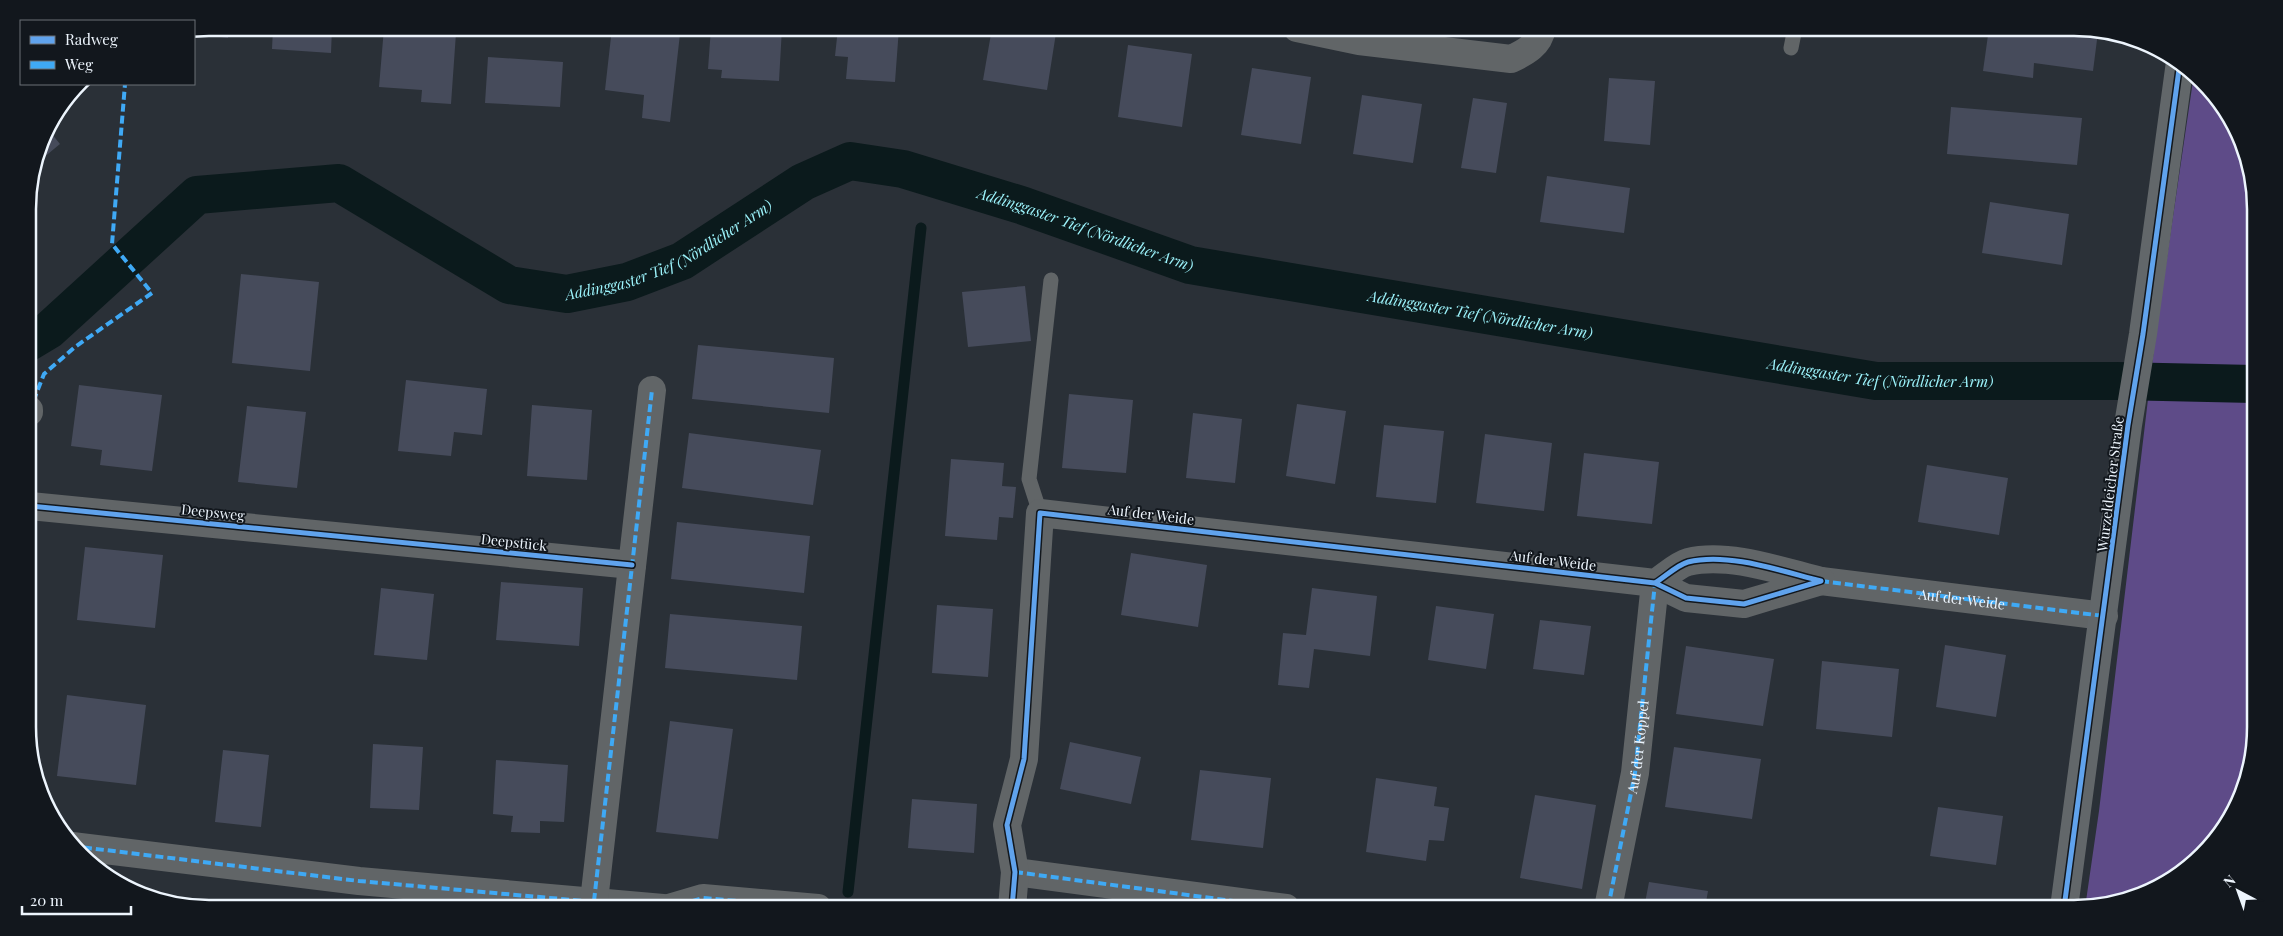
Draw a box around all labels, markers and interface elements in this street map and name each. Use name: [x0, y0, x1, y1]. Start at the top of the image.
legend: [20, 20, 195, 85]
text: Radweg: [65, 29, 118, 49]
text: Weg: [64, 54, 93, 74]
water label: Addinggaster Tief (Nördlicher Arm): [973, 182, 1195, 275]
water label: Addinggaster Tief (Nördlicher Arm): [561, 195, 776, 305]
water label: Addinggaster Tief (Nördlicher Arm): [1365, 285, 1594, 343]
water label: Addinggaster Tief (Nördlicher Arm): [1764, 352, 1993, 391]
street label: Wurzeldeicher Straße: [2092, 415, 2128, 554]
street label: Deepsweg: [180, 499, 246, 525]
street label: Auf der Weide: [1106, 499, 1195, 529]
street label: Deepstück: [480, 529, 548, 555]
street label: Auf der Weide: [1508, 545, 1597, 575]
street label: Auf der Weide: [1917, 584, 2006, 613]
street label: Auf der Koppel: [1621, 699, 1652, 796]
north arrow: [2213, 866, 2263, 916]
text: N: [2219, 870, 2239, 891]
scale bar: [22, 884, 131, 916]
text: 20 m: [30, 890, 64, 910]

